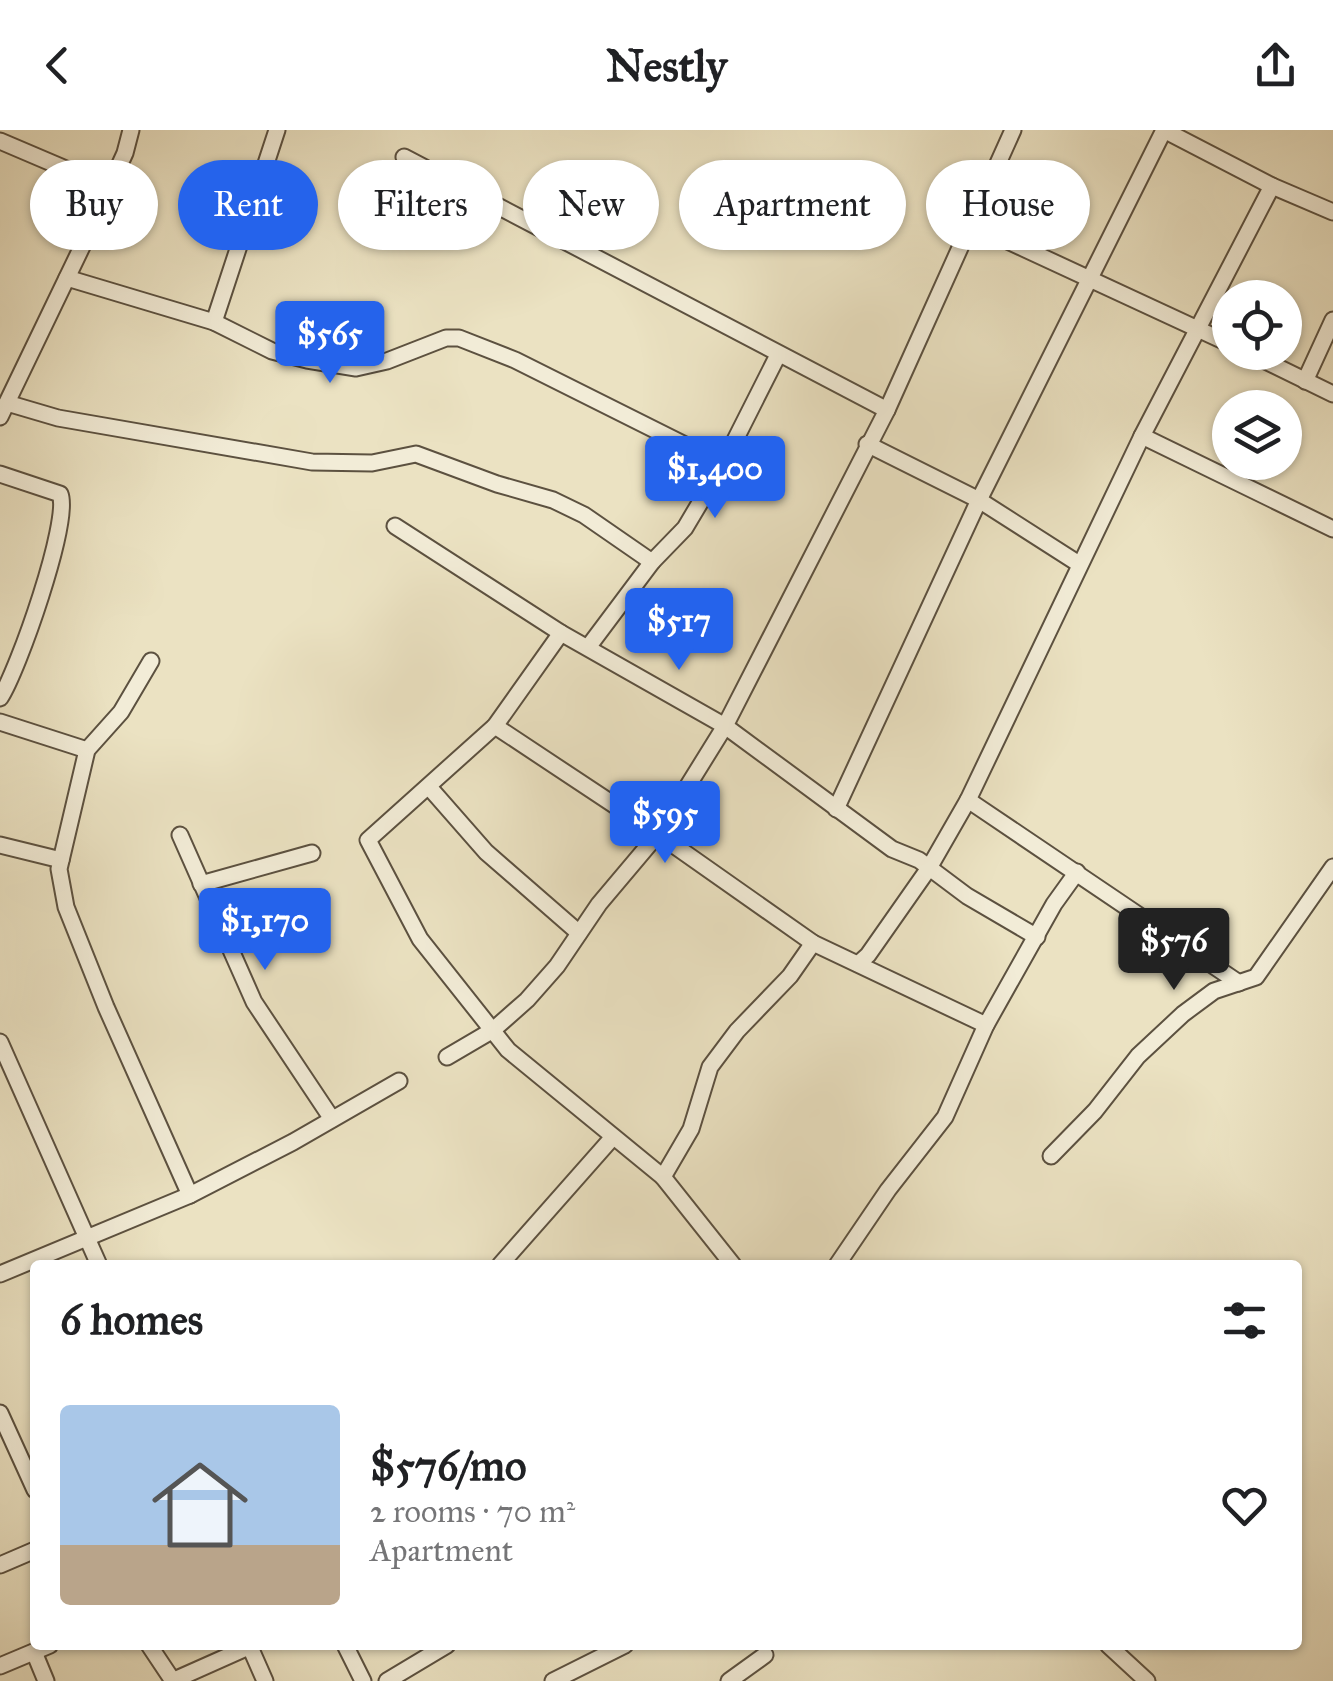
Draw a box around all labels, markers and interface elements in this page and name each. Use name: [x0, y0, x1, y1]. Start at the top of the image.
icon: back: [30, 38, 85, 93]
text: Nestly: [606, 38, 727, 93]
icon: share: [1248, 38, 1303, 93]
chip: Buy: [30, 160, 158, 250]
chip: Rent: [178, 160, 318, 250]
chip: Filters: [338, 160, 503, 250]
chip: New: [523, 160, 659, 250]
chip: Apartment: [679, 160, 906, 250]
chip: House: [926, 160, 1090, 250]
map controls: [1212, 280, 1302, 480]
button: locate: [1212, 280, 1302, 370]
pin: $565: [271, 301, 389, 386]
text: $565: [297, 314, 363, 353]
button: layers: [1212, 390, 1302, 480]
pin: $1,400: [634, 436, 796, 521]
text: $1,400: [667, 449, 763, 488]
pin: $517: [620, 588, 738, 673]
text: $517: [647, 601, 711, 640]
pin: $595: [606, 781, 724, 866]
text: $595: [632, 794, 698, 833]
pin: $1,170: [184, 888, 346, 973]
text: $1,170: [221, 901, 309, 940]
pin: $576: [1115, 908, 1233, 993]
text: $576: [1140, 921, 1208, 960]
icon: filters: [1217, 1293, 1272, 1348]
text: 6 homes: [60, 1294, 203, 1346]
text: $576/mo: [370, 1440, 526, 1492]
icon: home: [140, 1445, 260, 1565]
icon: heart: [1217, 1478, 1272, 1533]
text: 2 rooms · 70 m²: [370, 1492, 575, 1531]
text: Apartment: [370, 1531, 513, 1570]

